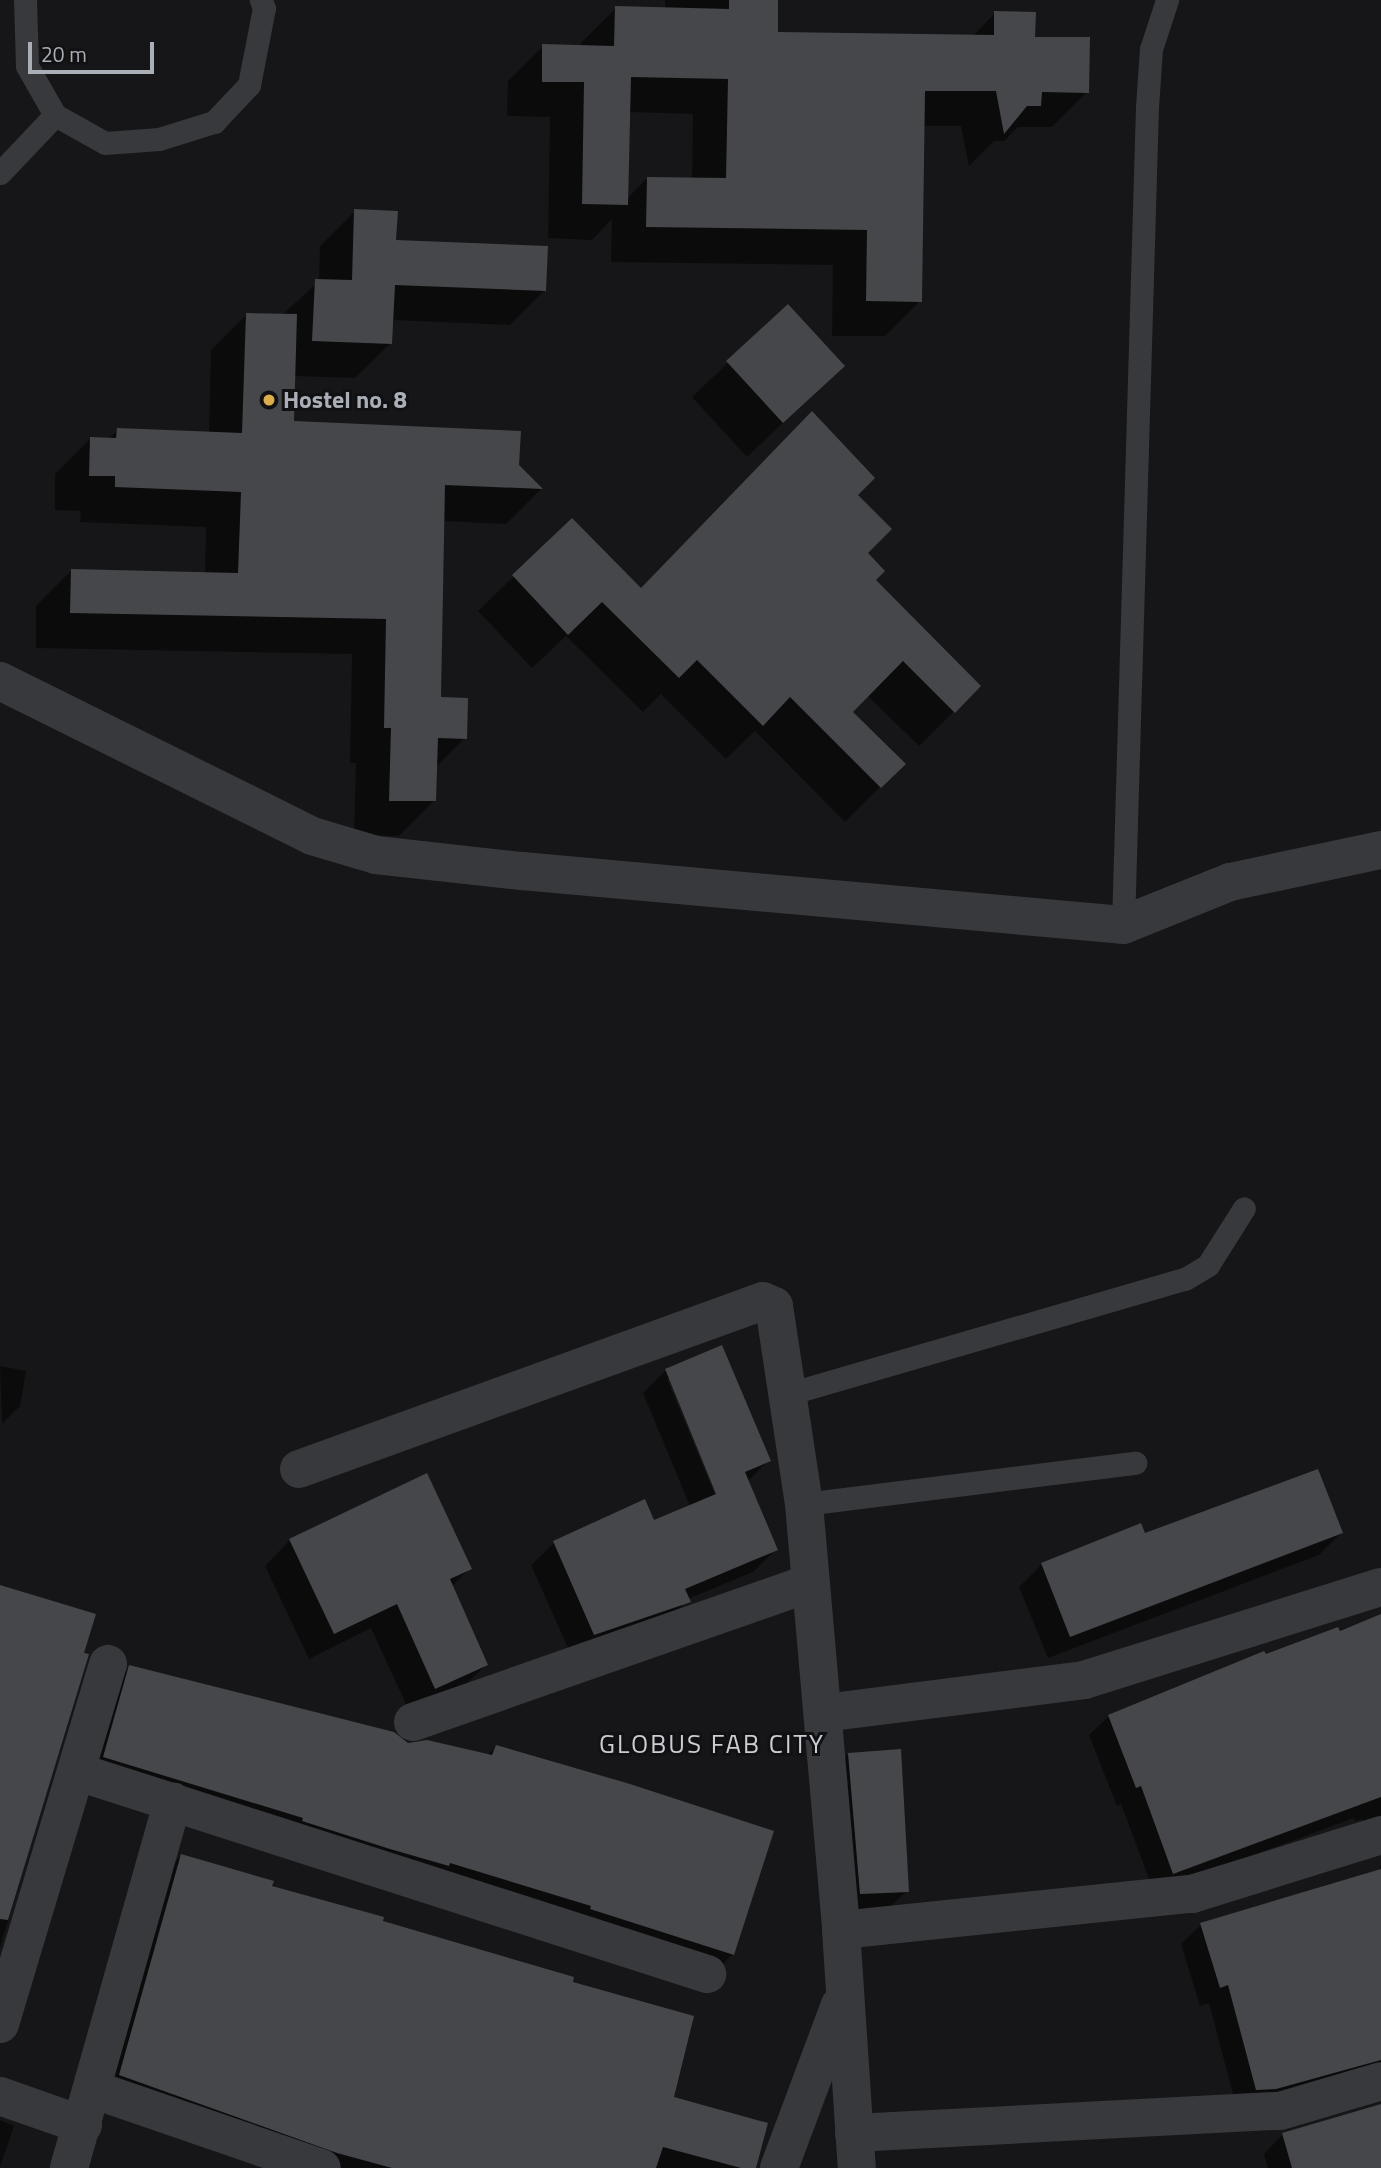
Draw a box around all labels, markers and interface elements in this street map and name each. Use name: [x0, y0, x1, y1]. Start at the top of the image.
scale bar: [32, 28, 158, 72]
text: 20 m: [41, 38, 87, 70]
place label: Hostel no. 8: [283, 386, 407, 414]
marker: Hostel no. 8: [261, 392, 277, 408]
district label: GLOBUS FAB CITY: [601, 1728, 823, 1760]

